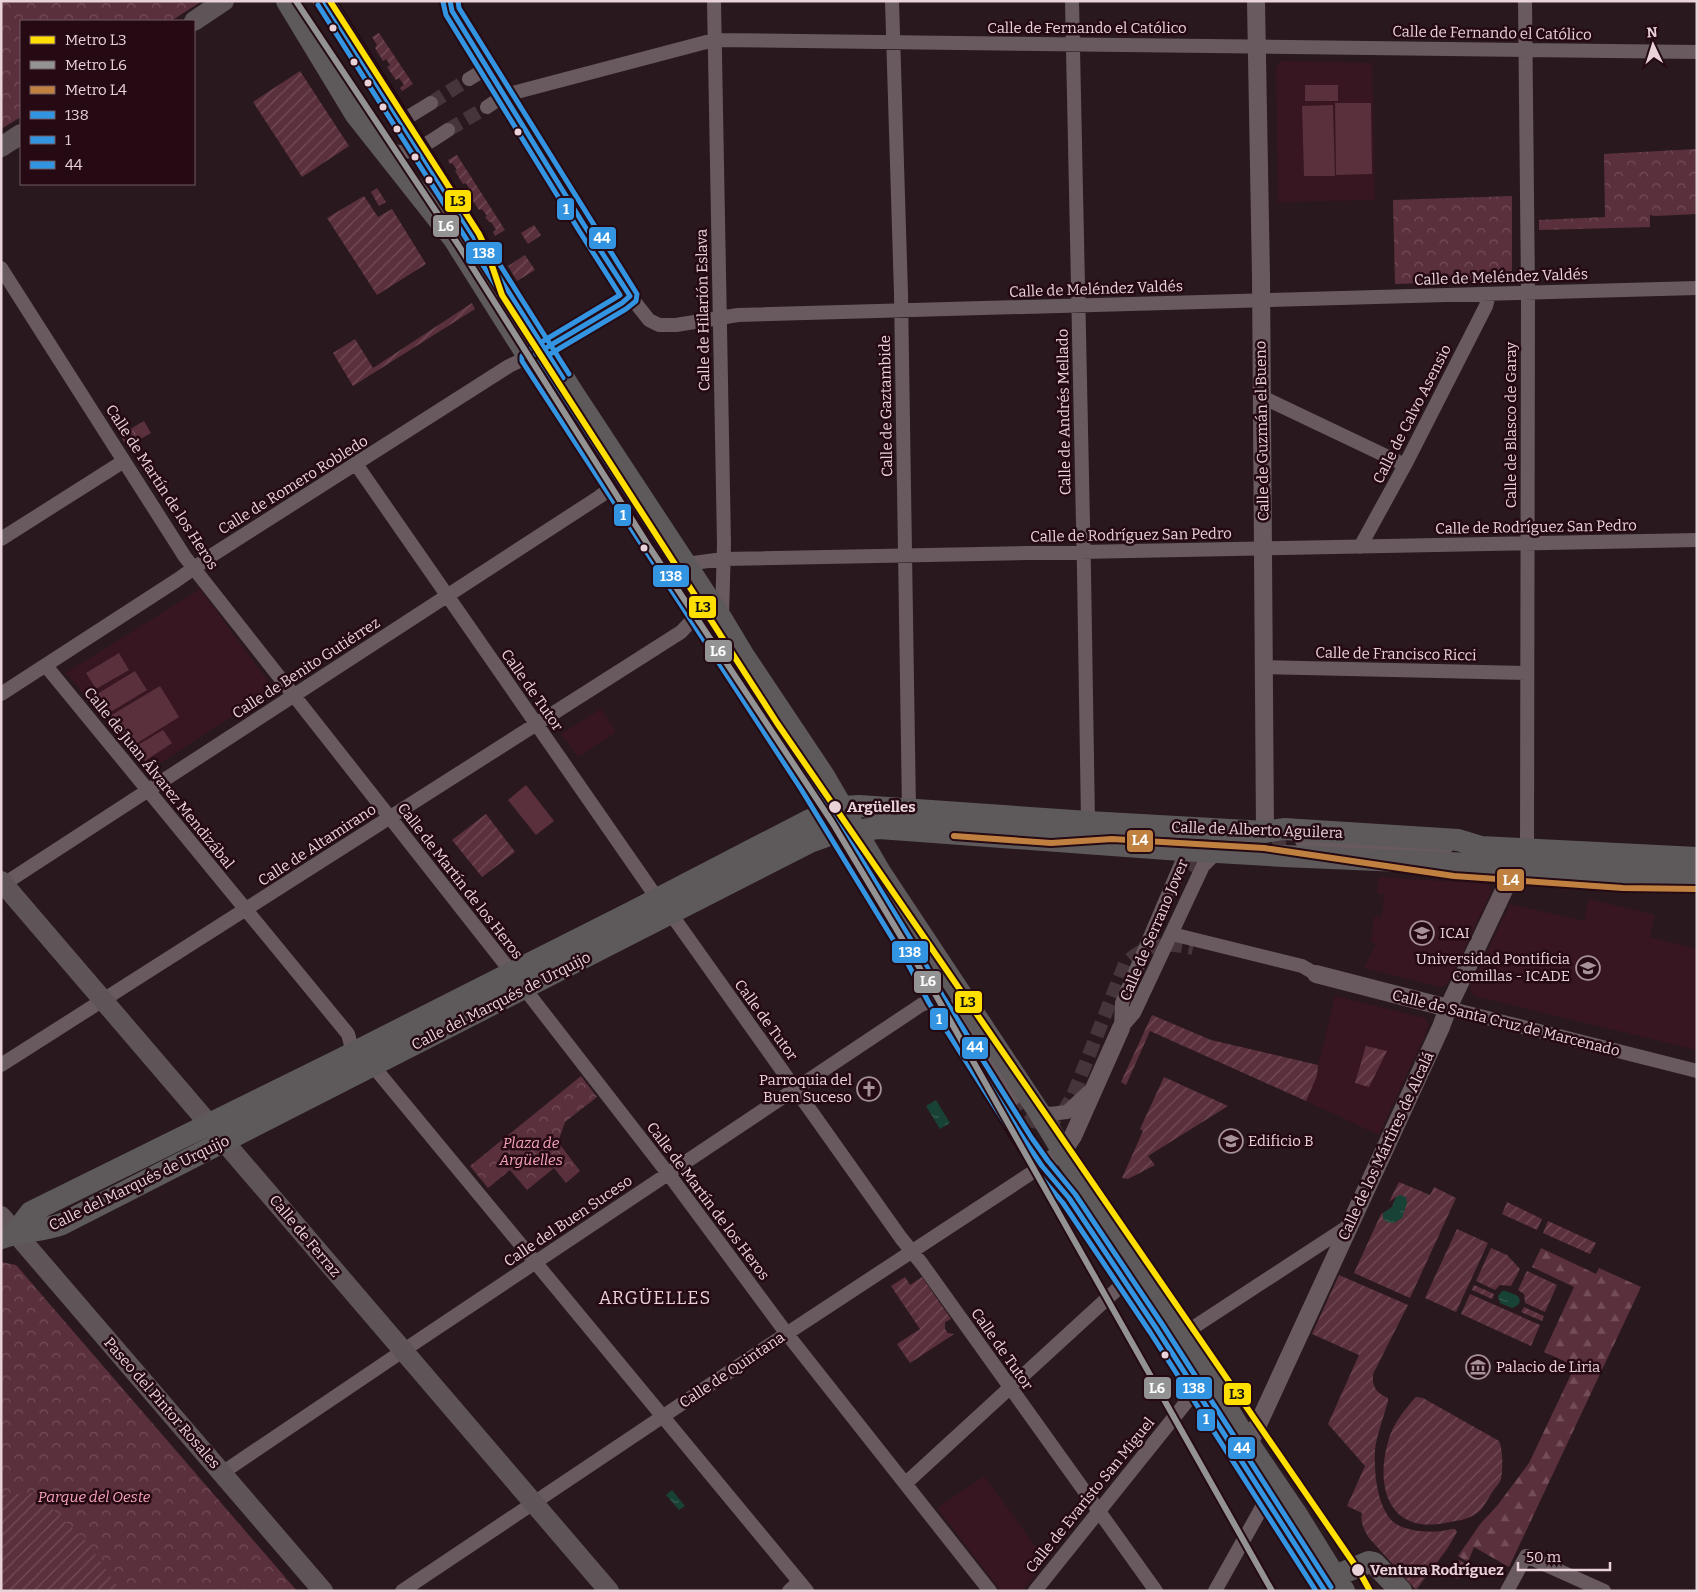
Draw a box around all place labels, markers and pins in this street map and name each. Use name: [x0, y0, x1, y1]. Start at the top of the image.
unlabelled marker: [328, 23, 338, 33]
unlabelled marker: [349, 57, 359, 67]
unlabelled marker: [363, 78, 373, 88]
unlabelled marker: [378, 102, 388, 112]
unlabelled marker: [392, 124, 402, 134]
unlabelled marker: [513, 127, 523, 137]
unlabelled marker: [410, 152, 420, 162]
unlabelled marker: [424, 175, 434, 185]
unlabelled marker: [639, 543, 649, 553]
place label: Argüelles: [847, 798, 916, 816]
marker: Argüelles: [827, 799, 843, 815]
school or university icon: ICAI: [1409, 920, 1435, 946]
place label: ICAI: [1440, 924, 1470, 942]
place label: Universidad Pontificia Comillas - ICADE: [1416, 950, 1570, 985]
school or university icon: Universidad Pontificia Comillas - ICADE: [1575, 955, 1601, 981]
place label: Parroquia del Buen Suceso: [759, 1071, 852, 1106]
church icon: Parroquia del Buen Suceso: [856, 1076, 882, 1102]
school or university icon: Edificio B: [1218, 1128, 1244, 1154]
place label: Edificio B: [1248, 1132, 1314, 1150]
unlabelled marker: [1160, 1350, 1170, 1360]
museum icon: Palacio de Liria: [1465, 1354, 1491, 1380]
place label: Palacio de Liria: [1496, 1358, 1600, 1376]
place label: Ventura Rodríguez: [1370, 1561, 1504, 1579]
marker: Ventura Rodríguez: [1350, 1562, 1366, 1578]

